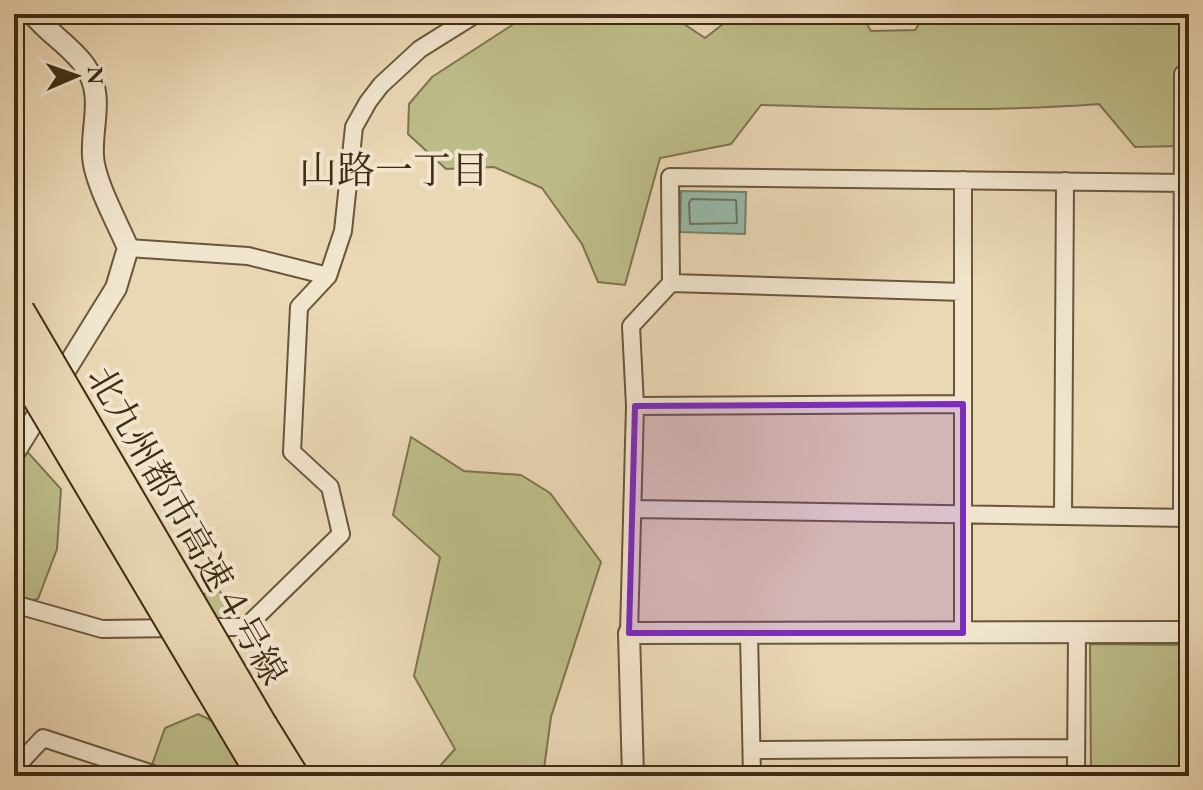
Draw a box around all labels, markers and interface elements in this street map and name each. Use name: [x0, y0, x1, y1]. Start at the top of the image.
north arrow: [36, 36, 116, 116]
text: N: [81, 66, 110, 85]
district label: 山路一丁目: [299, 145, 489, 194]
street label: 北九州都市高速４号線: [77, 358, 298, 693]

